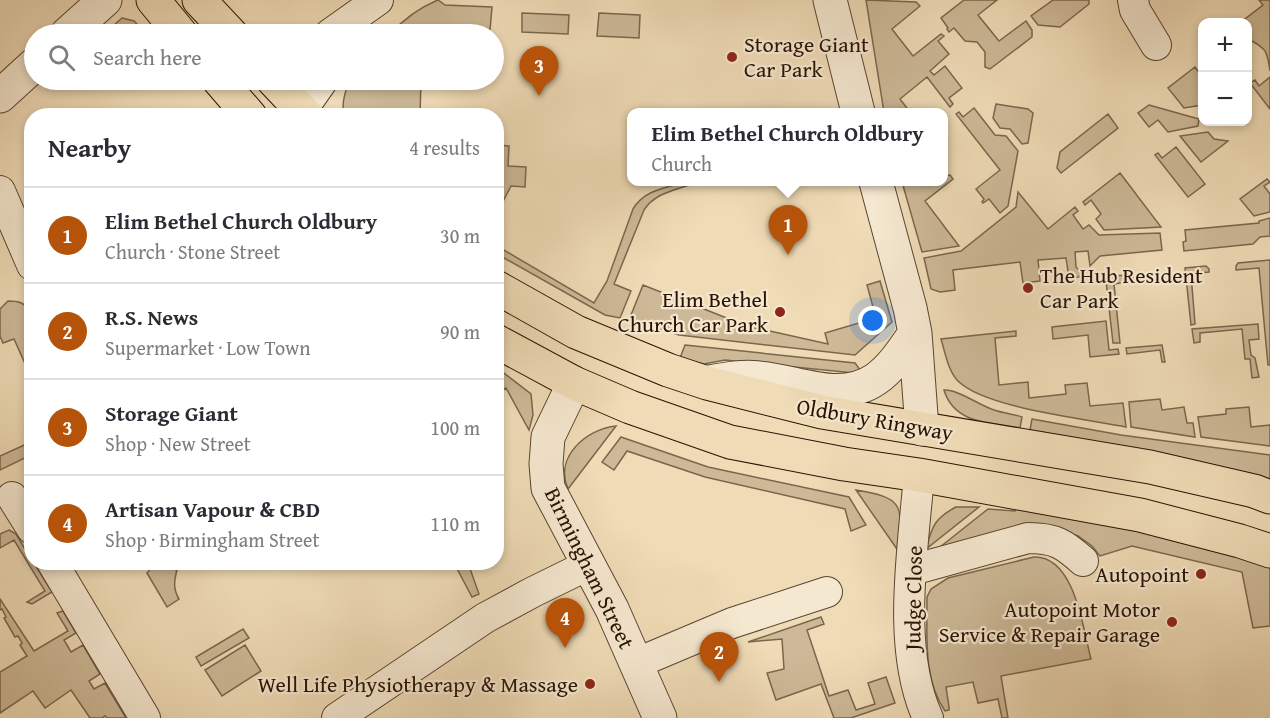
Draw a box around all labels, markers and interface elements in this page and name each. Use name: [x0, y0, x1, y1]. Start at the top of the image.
map controls: [1198, 18, 1252, 126]
button: +: [1198, 18, 1252, 72]
search box: [24, 24, 504, 90]
place label: Storage Giant Car Park: [744, 28, 869, 85]
icon: search: [45, 41, 78, 74]
text: Search here: [93, 41, 202, 73]
pin: 3: [520, 46, 558, 96]
marker: Storage Giant Car Park: [725, 50, 739, 64]
button: −: [1198, 72, 1252, 126]
popup: [627, 108, 948, 186]
text: Elim Bethel Church Oldbury: [651, 117, 924, 149]
text: Nearby: [48, 128, 131, 167]
text: 4 results: [409, 133, 480, 162]
text: Church: [651, 149, 712, 178]
text: Elim Bethel Church Oldbury: [105, 205, 377, 237]
pin: 1: [768, 206, 808, 255]
text: 1: [62, 221, 73, 250]
text: 30 m: [440, 221, 480, 250]
text: Church · Stone Street: [105, 237, 280, 266]
place label: The Hub Resident Car Park: [1040, 259, 1203, 316]
marker: The Hub Resident Car Park: [1021, 281, 1035, 295]
place label: Elim Bethel Church Car Park: [618, 283, 769, 340]
text: R.S. News: [105, 301, 198, 333]
marker: Elim Bethel Church Car Park: [773, 305, 787, 319]
your location: [858, 306, 887, 335]
text: 2: [62, 317, 73, 346]
text: 90 m: [440, 317, 480, 346]
text: Supermarket · Low Town: [105, 333, 310, 362]
street label: Oldbury Ringway: [794, 390, 956, 449]
text: Storage Giant: [105, 397, 238, 429]
text: 3: [62, 413, 73, 442]
text: 100 m: [430, 413, 480, 442]
text: Shop · New Street: [105, 429, 251, 458]
street label: Birmingham Street: [537, 482, 643, 654]
text: Artisan Vapour & CBD: [105, 493, 320, 525]
text: 4: [62, 509, 73, 538]
text: 110 m: [430, 509, 480, 538]
text: Shop · Birmingham Street: [105, 525, 319, 554]
street label: Judge Close: [896, 545, 930, 654]
place label: Autopoint: [1095, 558, 1189, 590]
marker: Autopoint: [1194, 567, 1208, 581]
place label: Autopoint Motor Service & Repair Garage: [939, 593, 1160, 650]
pin: 4: [546, 598, 584, 648]
marker: Autopoint Motor Service & Repair Garage: [1165, 615, 1179, 629]
pin: 2: [700, 632, 738, 682]
place label: Well Life Physiotherapy & Massage: [258, 668, 578, 700]
marker: Well Life Physiotherapy & Massage: [583, 677, 597, 691]

